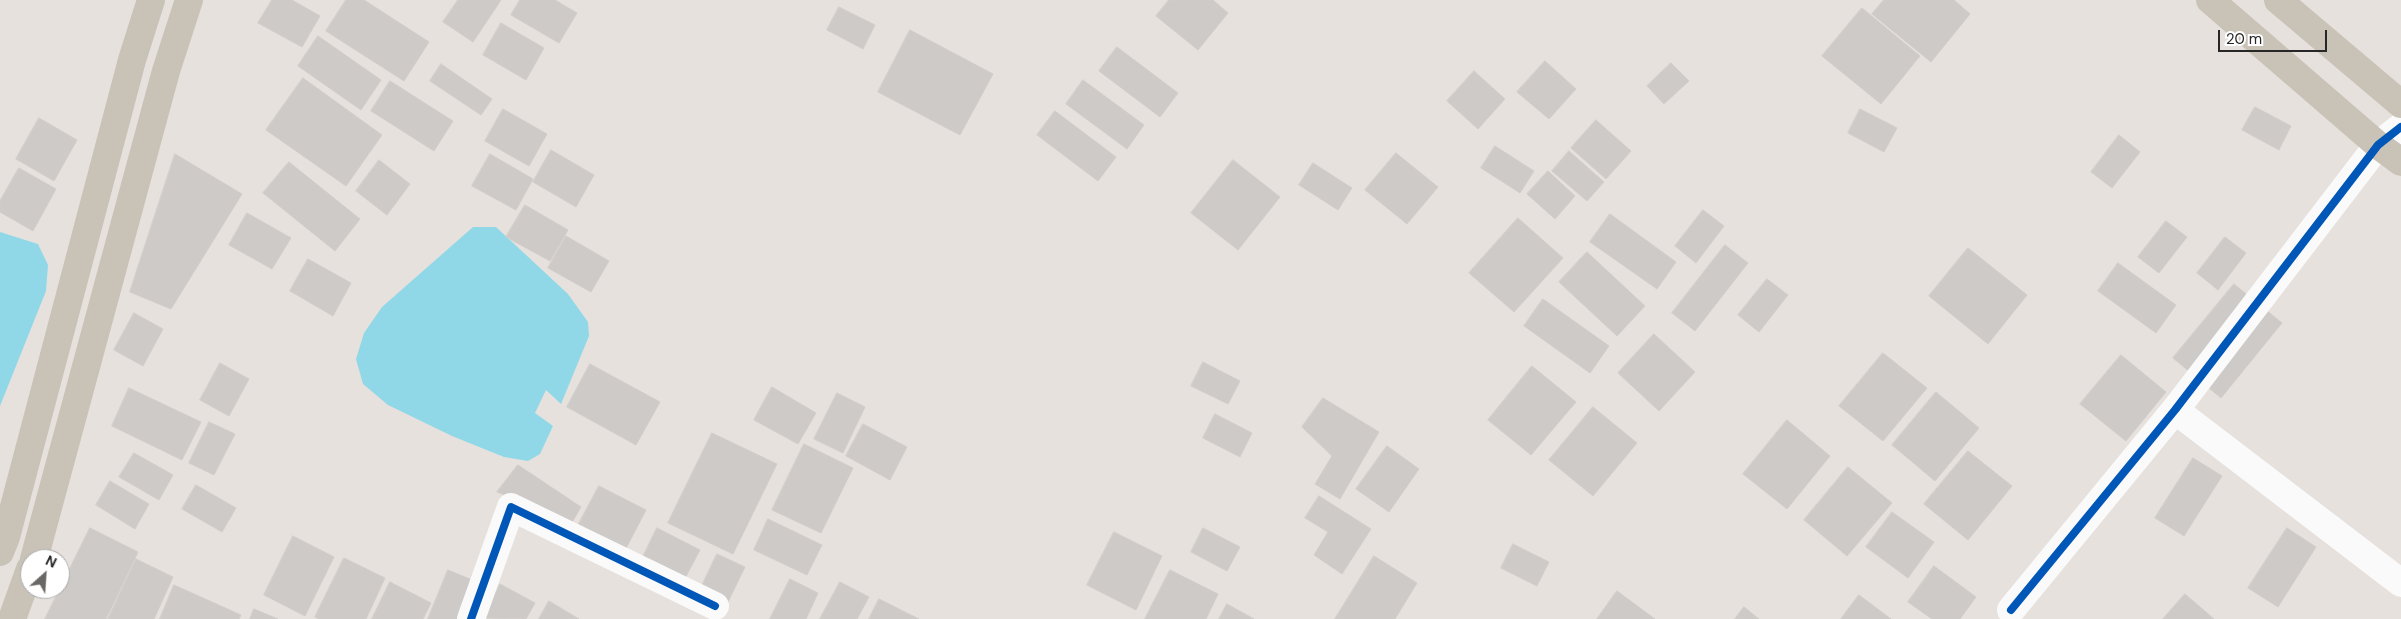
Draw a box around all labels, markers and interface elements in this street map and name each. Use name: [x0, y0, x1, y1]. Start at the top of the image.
scale bar: [2221, 20, 2330, 52]
text: 20 m: [2226, 29, 2262, 49]
north arrow: [20, 549, 70, 599]
text: N: [43, 551, 60, 572]

